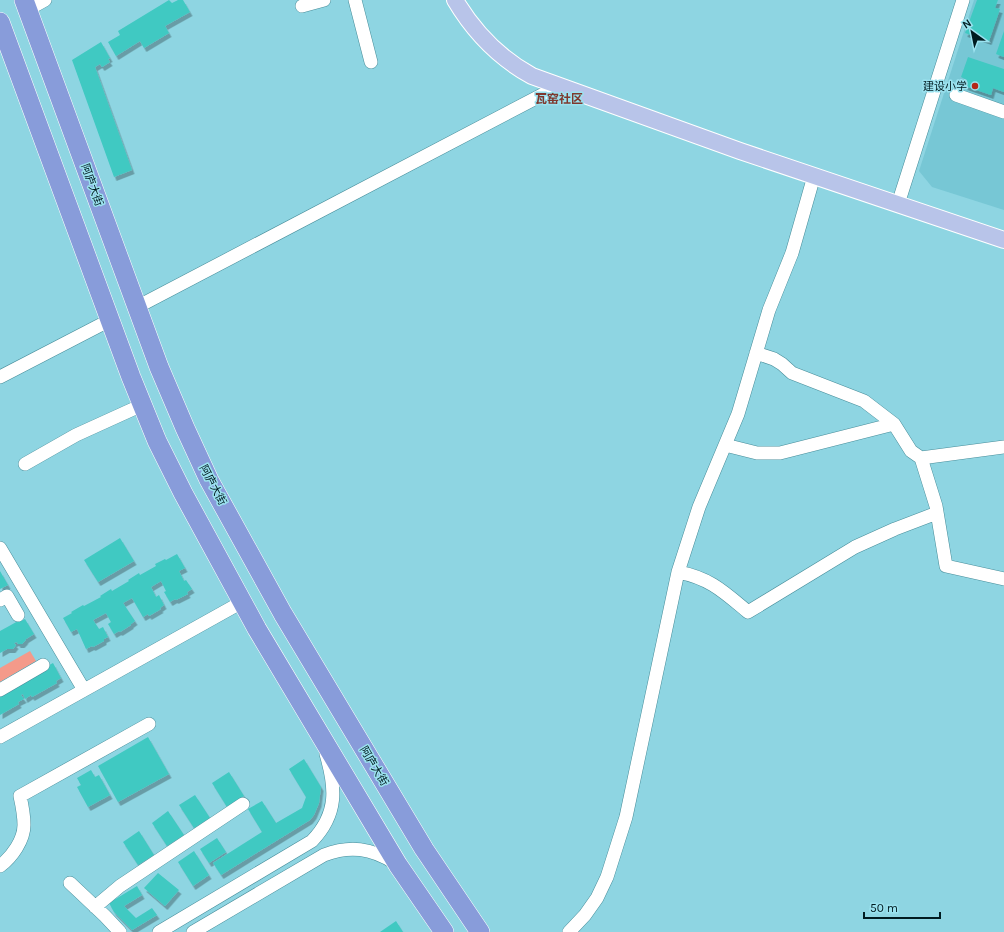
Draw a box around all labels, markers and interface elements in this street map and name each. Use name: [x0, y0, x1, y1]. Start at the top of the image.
north arrow: [952, 12, 992, 52]
text: N: [960, 16, 974, 32]
place label: 建设小学: [923, 80, 967, 93]
marker: 建设小学: [970, 81, 980, 91]
district label: 瓦窑社区: [535, 92, 583, 106]
street label: 阿庐大街: [78, 162, 106, 208]
street label: 阿庐大街: [197, 463, 229, 507]
street label: 阿庐大街: [357, 744, 391, 788]
scale bar: [864, 894, 940, 920]
text: 50 m: [870, 901, 898, 915]

